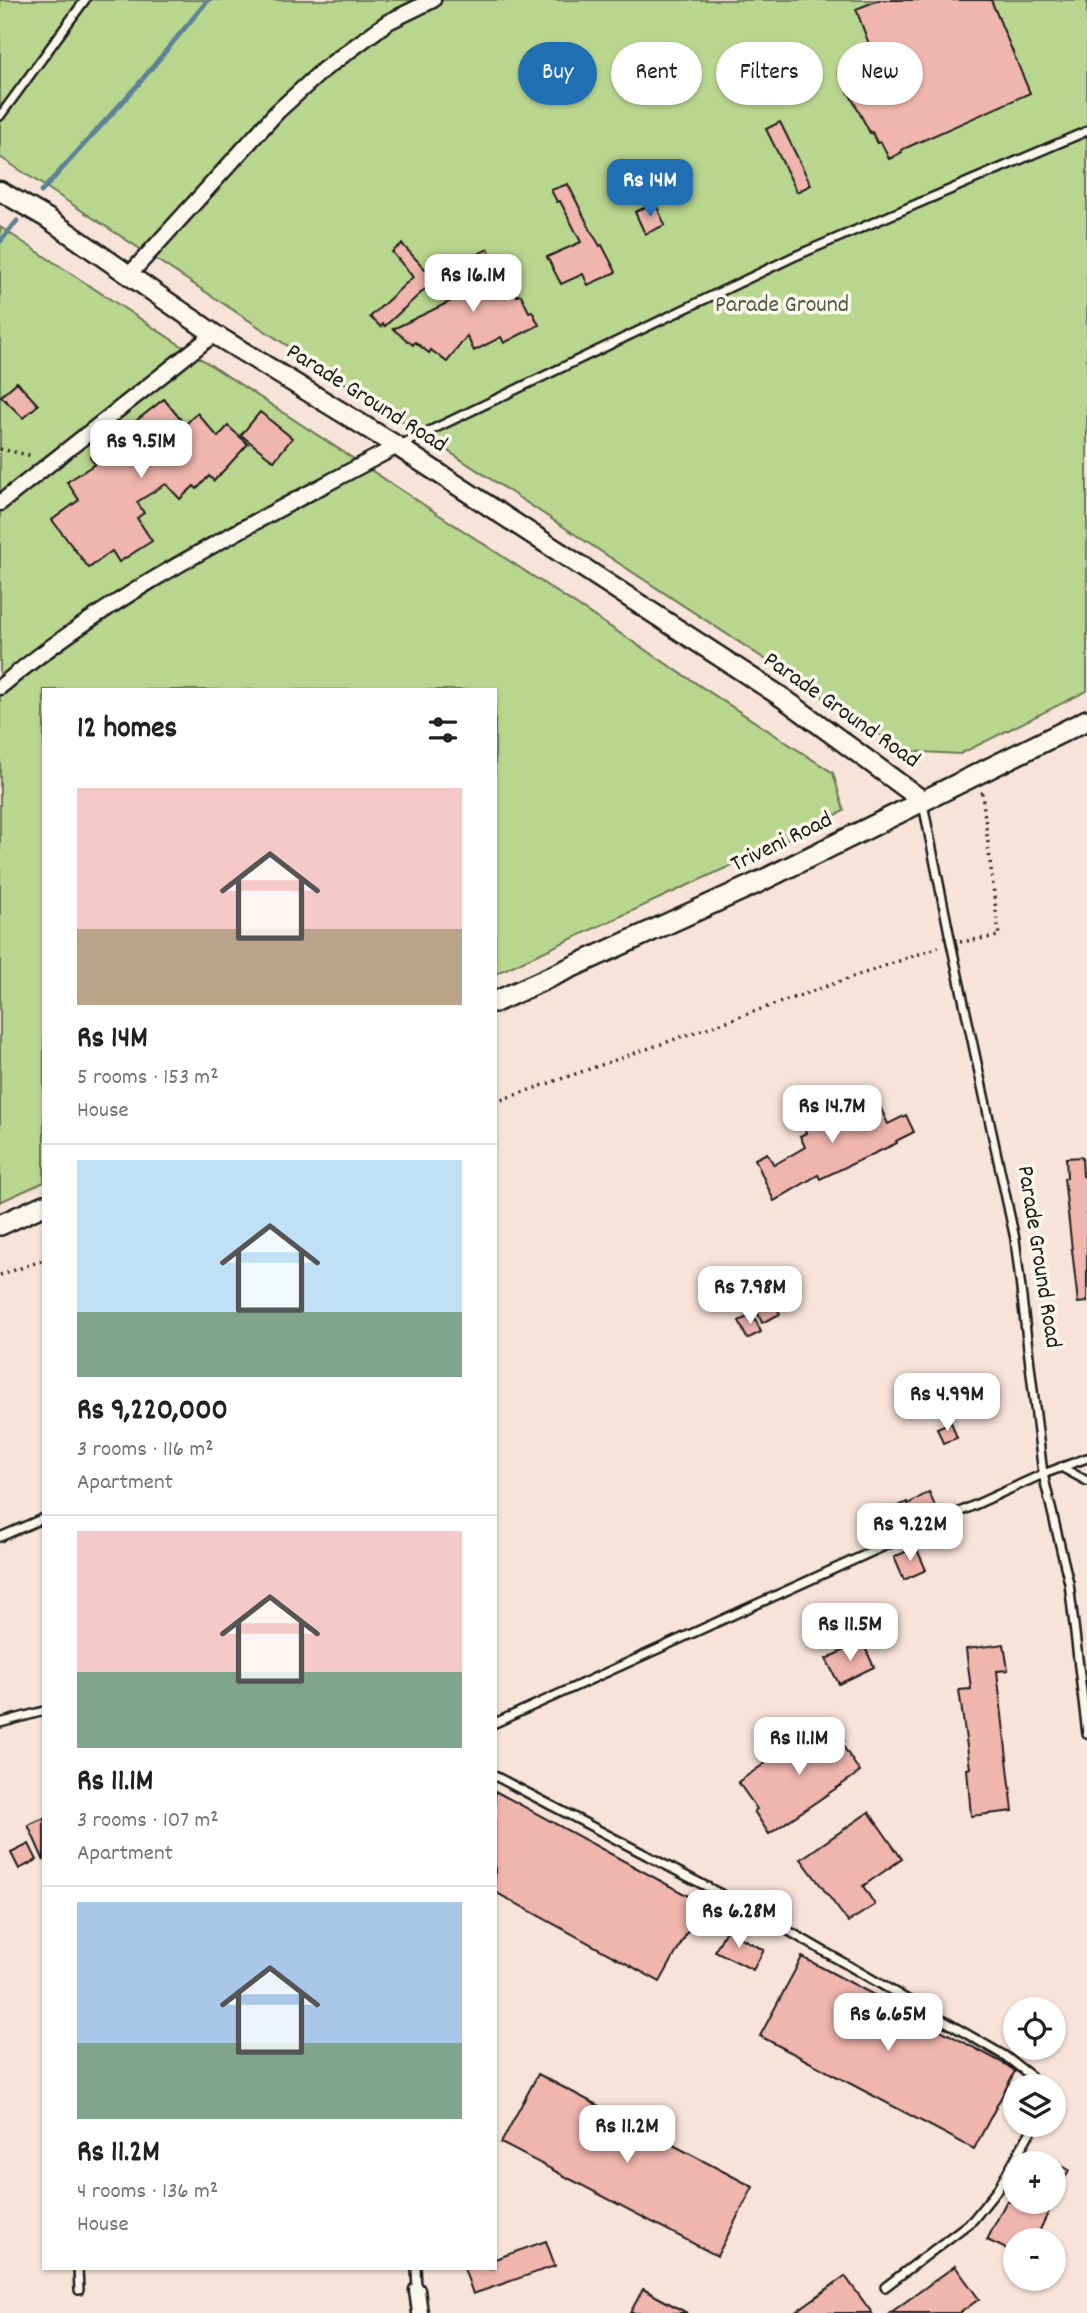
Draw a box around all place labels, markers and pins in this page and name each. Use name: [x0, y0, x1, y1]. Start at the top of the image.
pin: Rs 14M: [593, 160, 707, 219]
pin: Rs 16.1M: [401, 254, 545, 314]
pin: Rs 9.51M: [69, 420, 213, 480]
pin: Rs 14.7M: [760, 1086, 904, 1145]
pin: Rs 7.98M: [678, 1266, 822, 1326]
pin: Rs 4.99M: [875, 1374, 1019, 1433]
pin: Rs 9.22M: [838, 1504, 982, 1563]
pin: Rs 11.5M: [778, 1604, 922, 1663]
pin: Rs 11.1M: [727, 1718, 871, 1777]
pin: Rs 6.28M: [667, 1890, 811, 1950]
pin: Rs 6.65M: [816, 1994, 960, 2053]
pin: Rs 11.2M: [555, 2106, 699, 2165]

